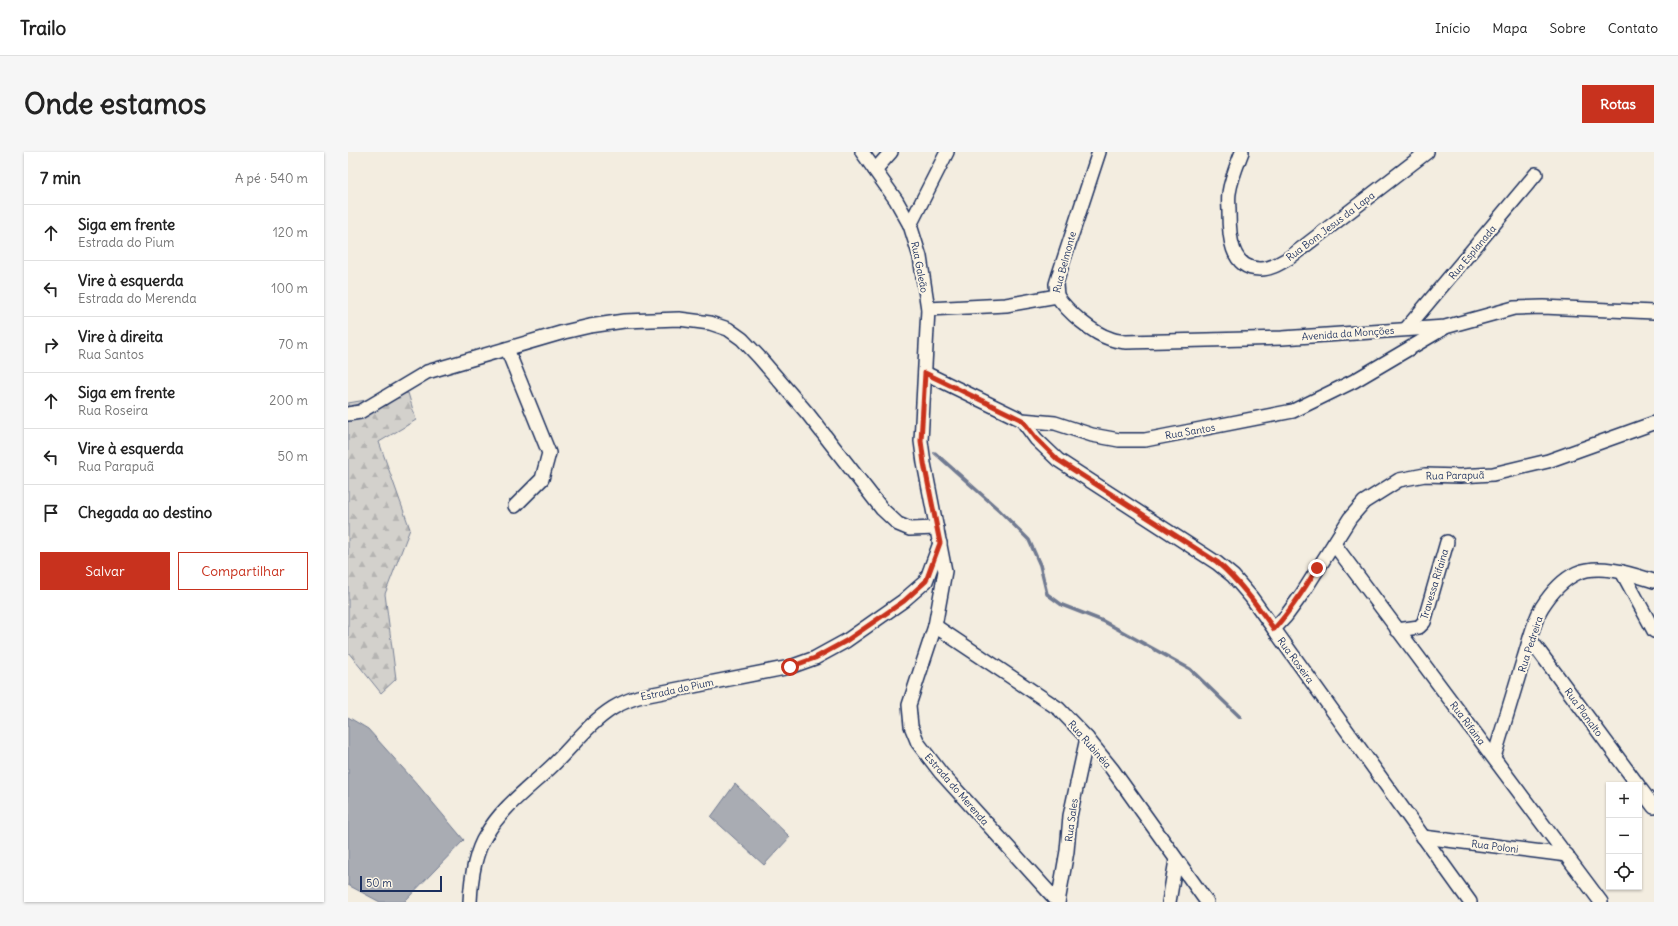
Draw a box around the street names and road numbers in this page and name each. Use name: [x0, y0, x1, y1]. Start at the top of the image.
street label: Rua Bom Jesus da Lapa: [1283, 189, 1377, 264]
street label: Rua Esplanada: [1446, 222, 1499, 282]
street label: Rua Belmonte: [1050, 230, 1079, 294]
street label: Rua Galeão: [908, 240, 931, 294]
street label: Avenida da Monções: [1301, 324, 1395, 343]
street label: Rua Santos: [1164, 421, 1217, 442]
street label: Rua Parapuã: [1426, 468, 1485, 483]
street label: Travessa Rifaina: [1418, 547, 1451, 621]
street label: Rua Pedreira: [1515, 614, 1546, 674]
street label: Rua Roseira: [1274, 635, 1317, 686]
street label: Estrada do Pium: [639, 675, 715, 704]
street label: Rua Planalto: [1562, 685, 1606, 739]
street label: Rua Rifaina: [1447, 699, 1488, 748]
street label: Rua Rubinéia: [1065, 718, 1114, 771]
street label: Estrada do Merenda: [922, 751, 992, 828]
street label: Rua Sales: [1062, 797, 1081, 843]
street label: Rua Poloni: [1471, 837, 1519, 856]

